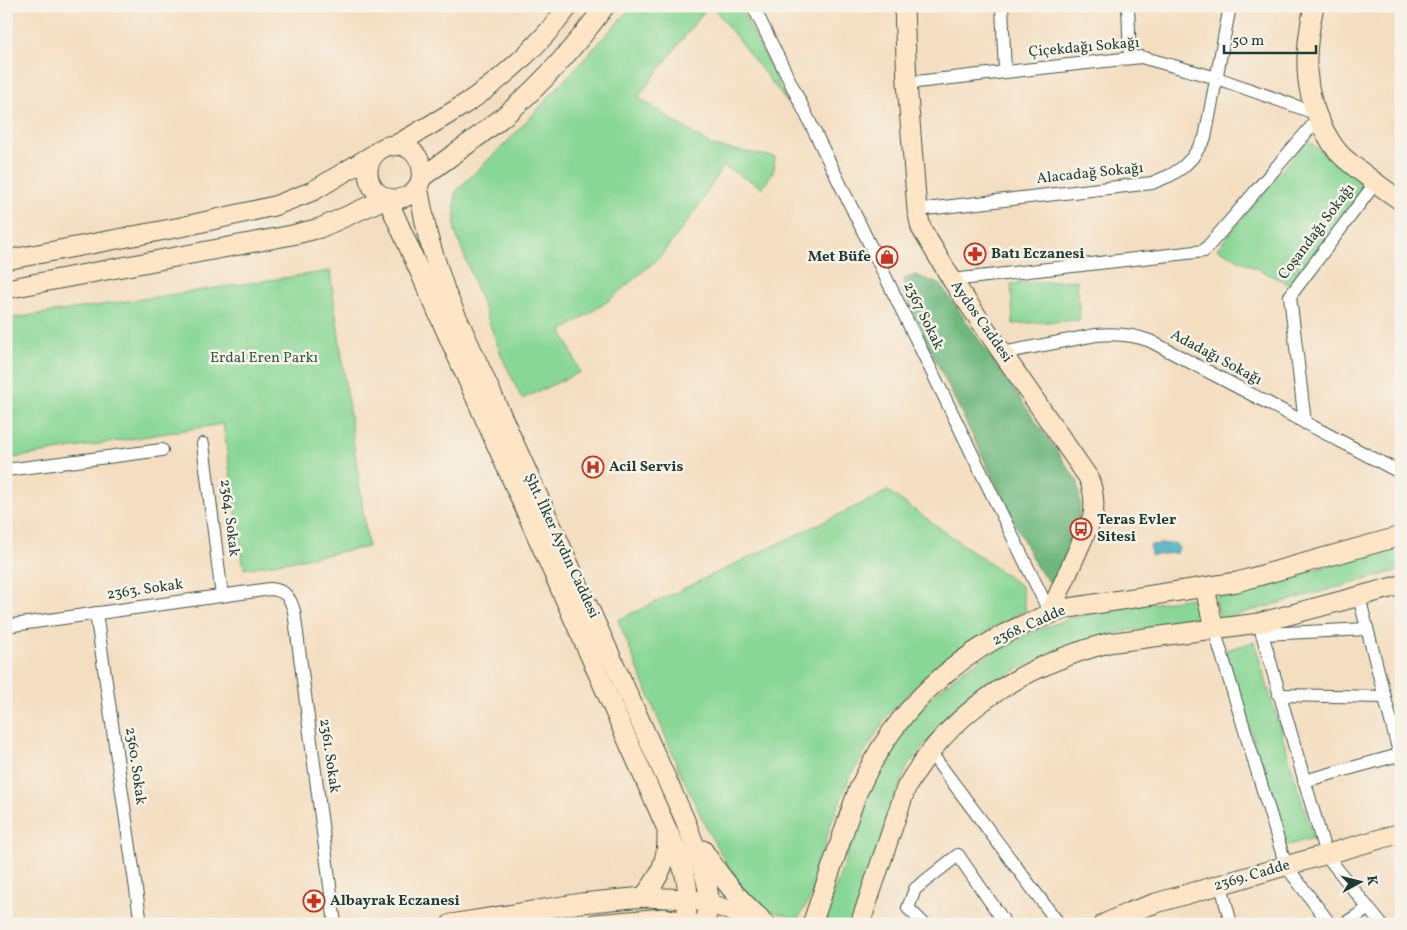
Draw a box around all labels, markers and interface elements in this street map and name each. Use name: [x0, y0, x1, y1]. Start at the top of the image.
scale bar: [1224, 22, 1317, 54]
text: 50 m: [1232, 31, 1264, 52]
street label: Çiçekdağı Sokağı: [1028, 33, 1140, 63]
street label: Alacadağ Sokağı: [1036, 158, 1144, 190]
street label: Coşandağı Sokağı: [1274, 179, 1360, 285]
pharmacy icon: Batı Eczanesi: [963, 242, 987, 266]
place label: Batı Eczanesi: [991, 244, 1085, 265]
shop icon: Met Büfe: [875, 245, 899, 269]
place label: Met Büfe: [808, 247, 871, 268]
street label: Aydos Caddesi: [945, 277, 1017, 367]
street label: 2367 Sokak: [898, 279, 948, 353]
street label: Adadağı Sokağı: [1166, 325, 1266, 391]
park label: Erdal Eren Parkı: [210, 348, 318, 369]
hospital icon: Acil Servis: [581, 455, 605, 479]
place label: Acil Servis: [609, 457, 683, 478]
street label: Şht. İlker Aydın Caddesi: [518, 470, 604, 622]
street label: 2364. Sokak: [214, 478, 244, 558]
place label: Teras Evler Sitesi: [1097, 510, 1176, 548]
bus stop icon: Teras Evler Sitesi: [1069, 517, 1093, 541]
street label: 2363. Sokak: [105, 574, 185, 606]
street label: 2368. Cadde: [989, 600, 1069, 652]
street label: 2361. Sokak: [313, 717, 345, 795]
street label: 2360. Sokak: [119, 726, 151, 806]
street label: 2369. Cadde: [1211, 855, 1293, 897]
north arrow: [1334, 858, 1384, 908]
text: K: [1361, 874, 1381, 887]
pharmacy icon: Albayrak Eczanesi: [302, 889, 326, 913]
place label: Albayrak Eczanesi: [330, 891, 460, 912]

